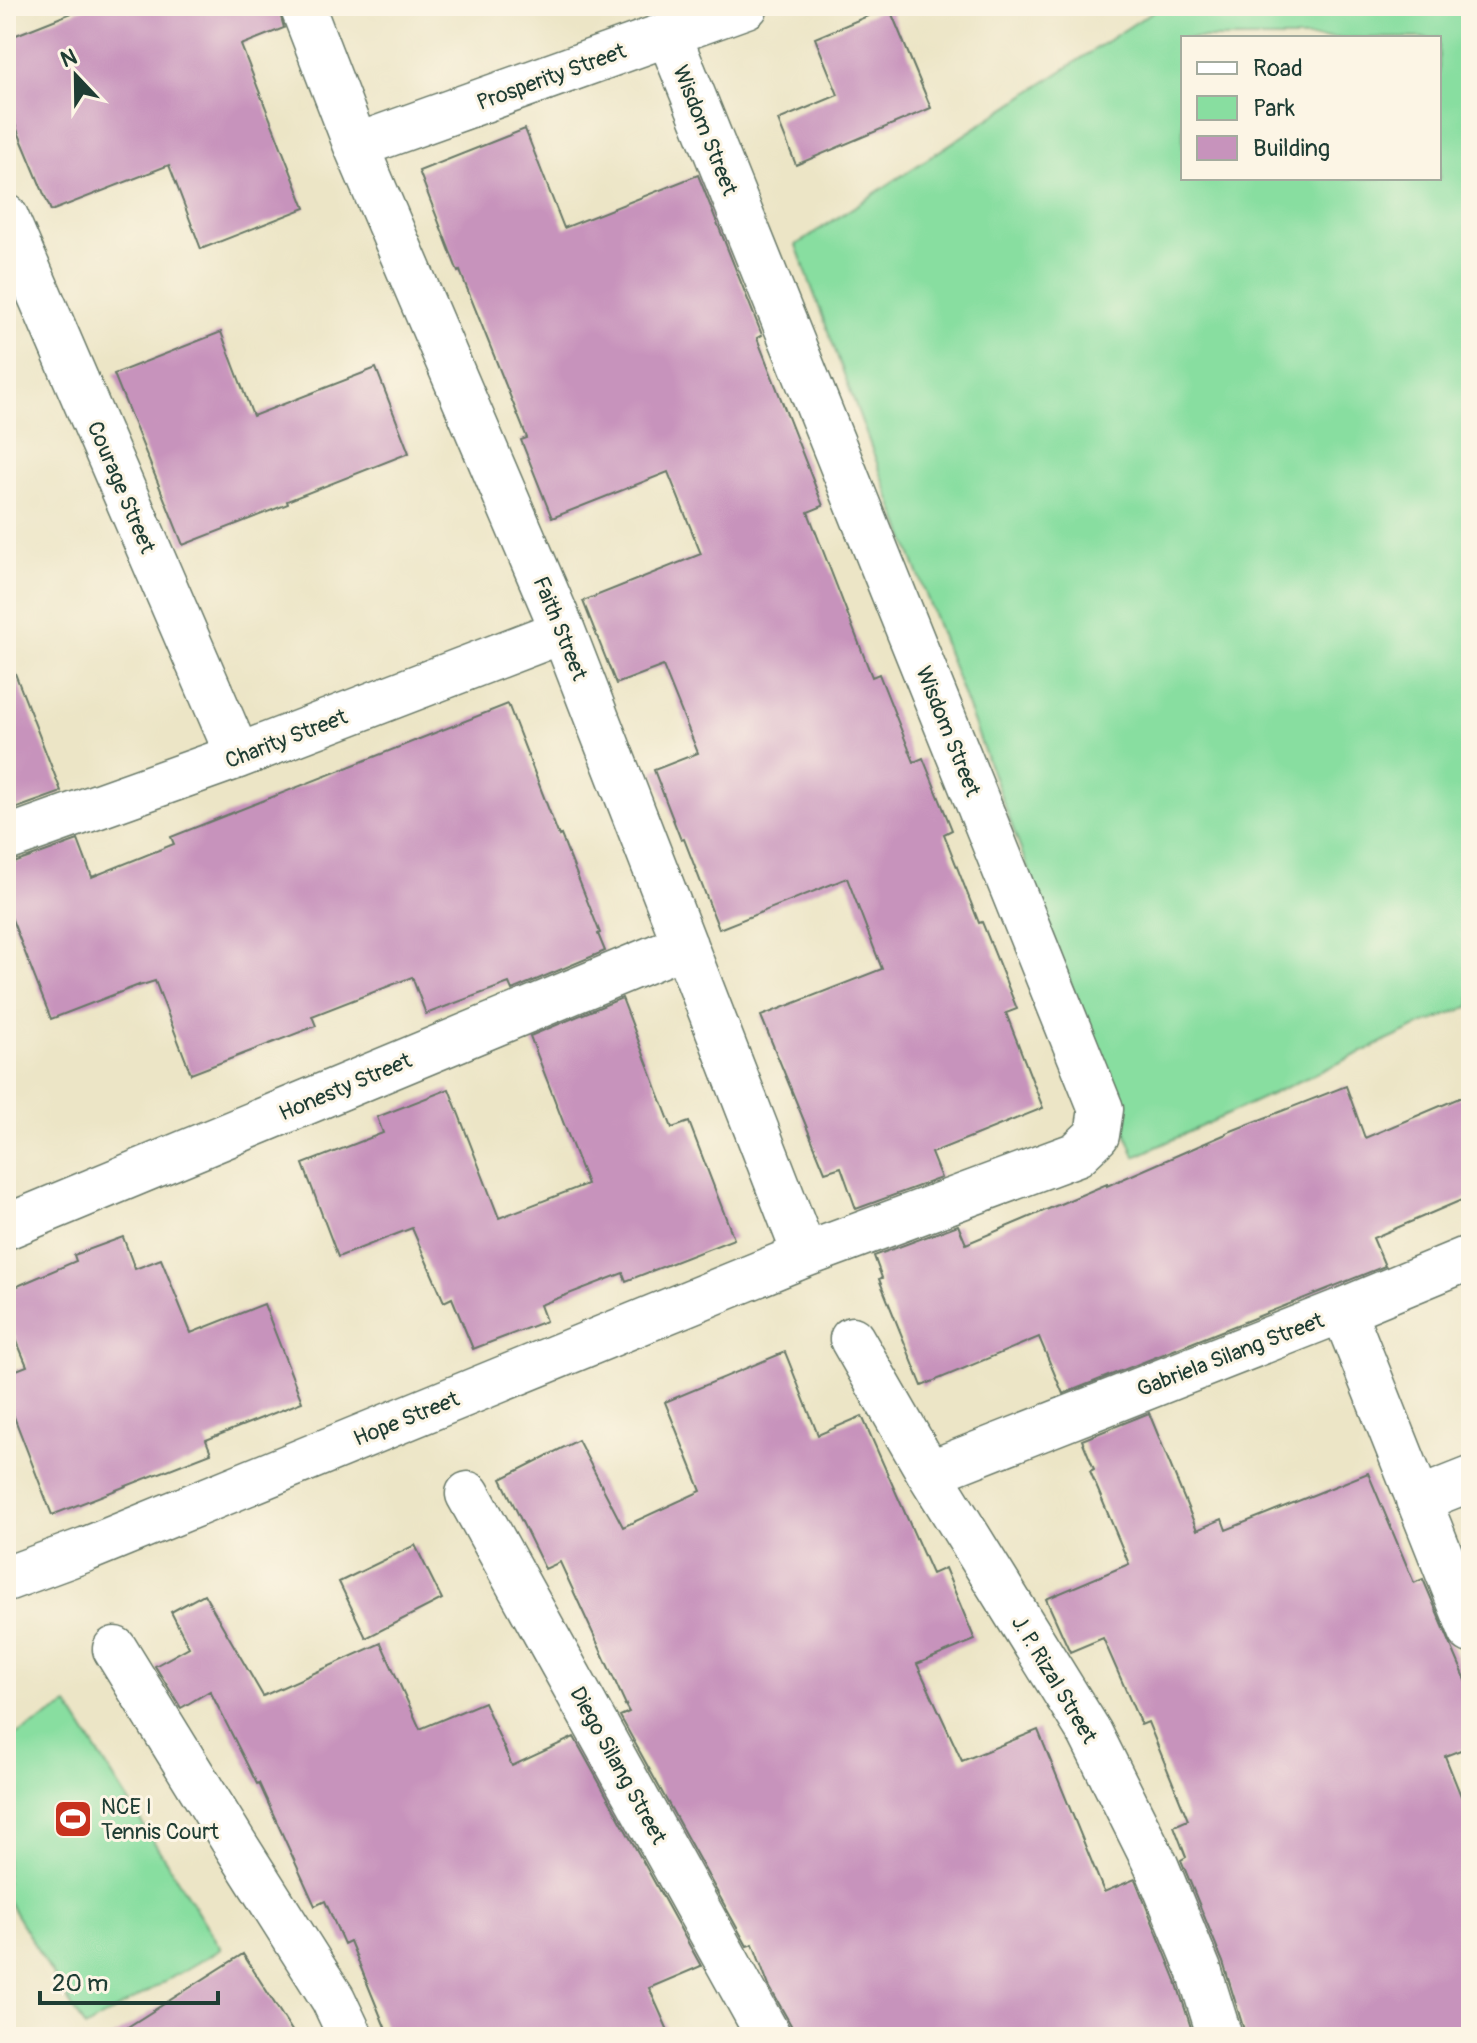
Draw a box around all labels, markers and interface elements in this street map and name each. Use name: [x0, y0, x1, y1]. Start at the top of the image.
north arrow: [36, 36, 116, 116]
legend: [1181, 36, 1441, 180]
street label: Prosperity Street: [473, 37, 630, 117]
text: N: [57, 43, 81, 74]
text: Road: [1253, 54, 1303, 83]
street label: Wisdom Street: [666, 61, 744, 200]
text: Park: [1253, 94, 1295, 123]
text: Building: [1253, 134, 1330, 163]
street label: Courage Street: [81, 417, 162, 558]
street label: Faith Street: [527, 572, 594, 685]
street label: Wisdom Street: [909, 662, 987, 801]
street label: Charity Street: [221, 703, 352, 775]
street label: Honesty Street: [275, 1046, 416, 1127]
street label: Gabriela Silang Street: [1133, 1306, 1328, 1403]
street label: Hope Street: [349, 1385, 463, 1453]
street label: J. P. Rizal Street: [1005, 1610, 1103, 1749]
street label: Diego Silang Street: [563, 1682, 673, 1849]
place label: NCE I Tennis Court: [101, 1793, 219, 1846]
sports icon: NCE I Tennis Court: [52, 1798, 94, 1840]
scale bar: [40, 1955, 218, 2005]
text: 20 m: [52, 1969, 108, 1998]

